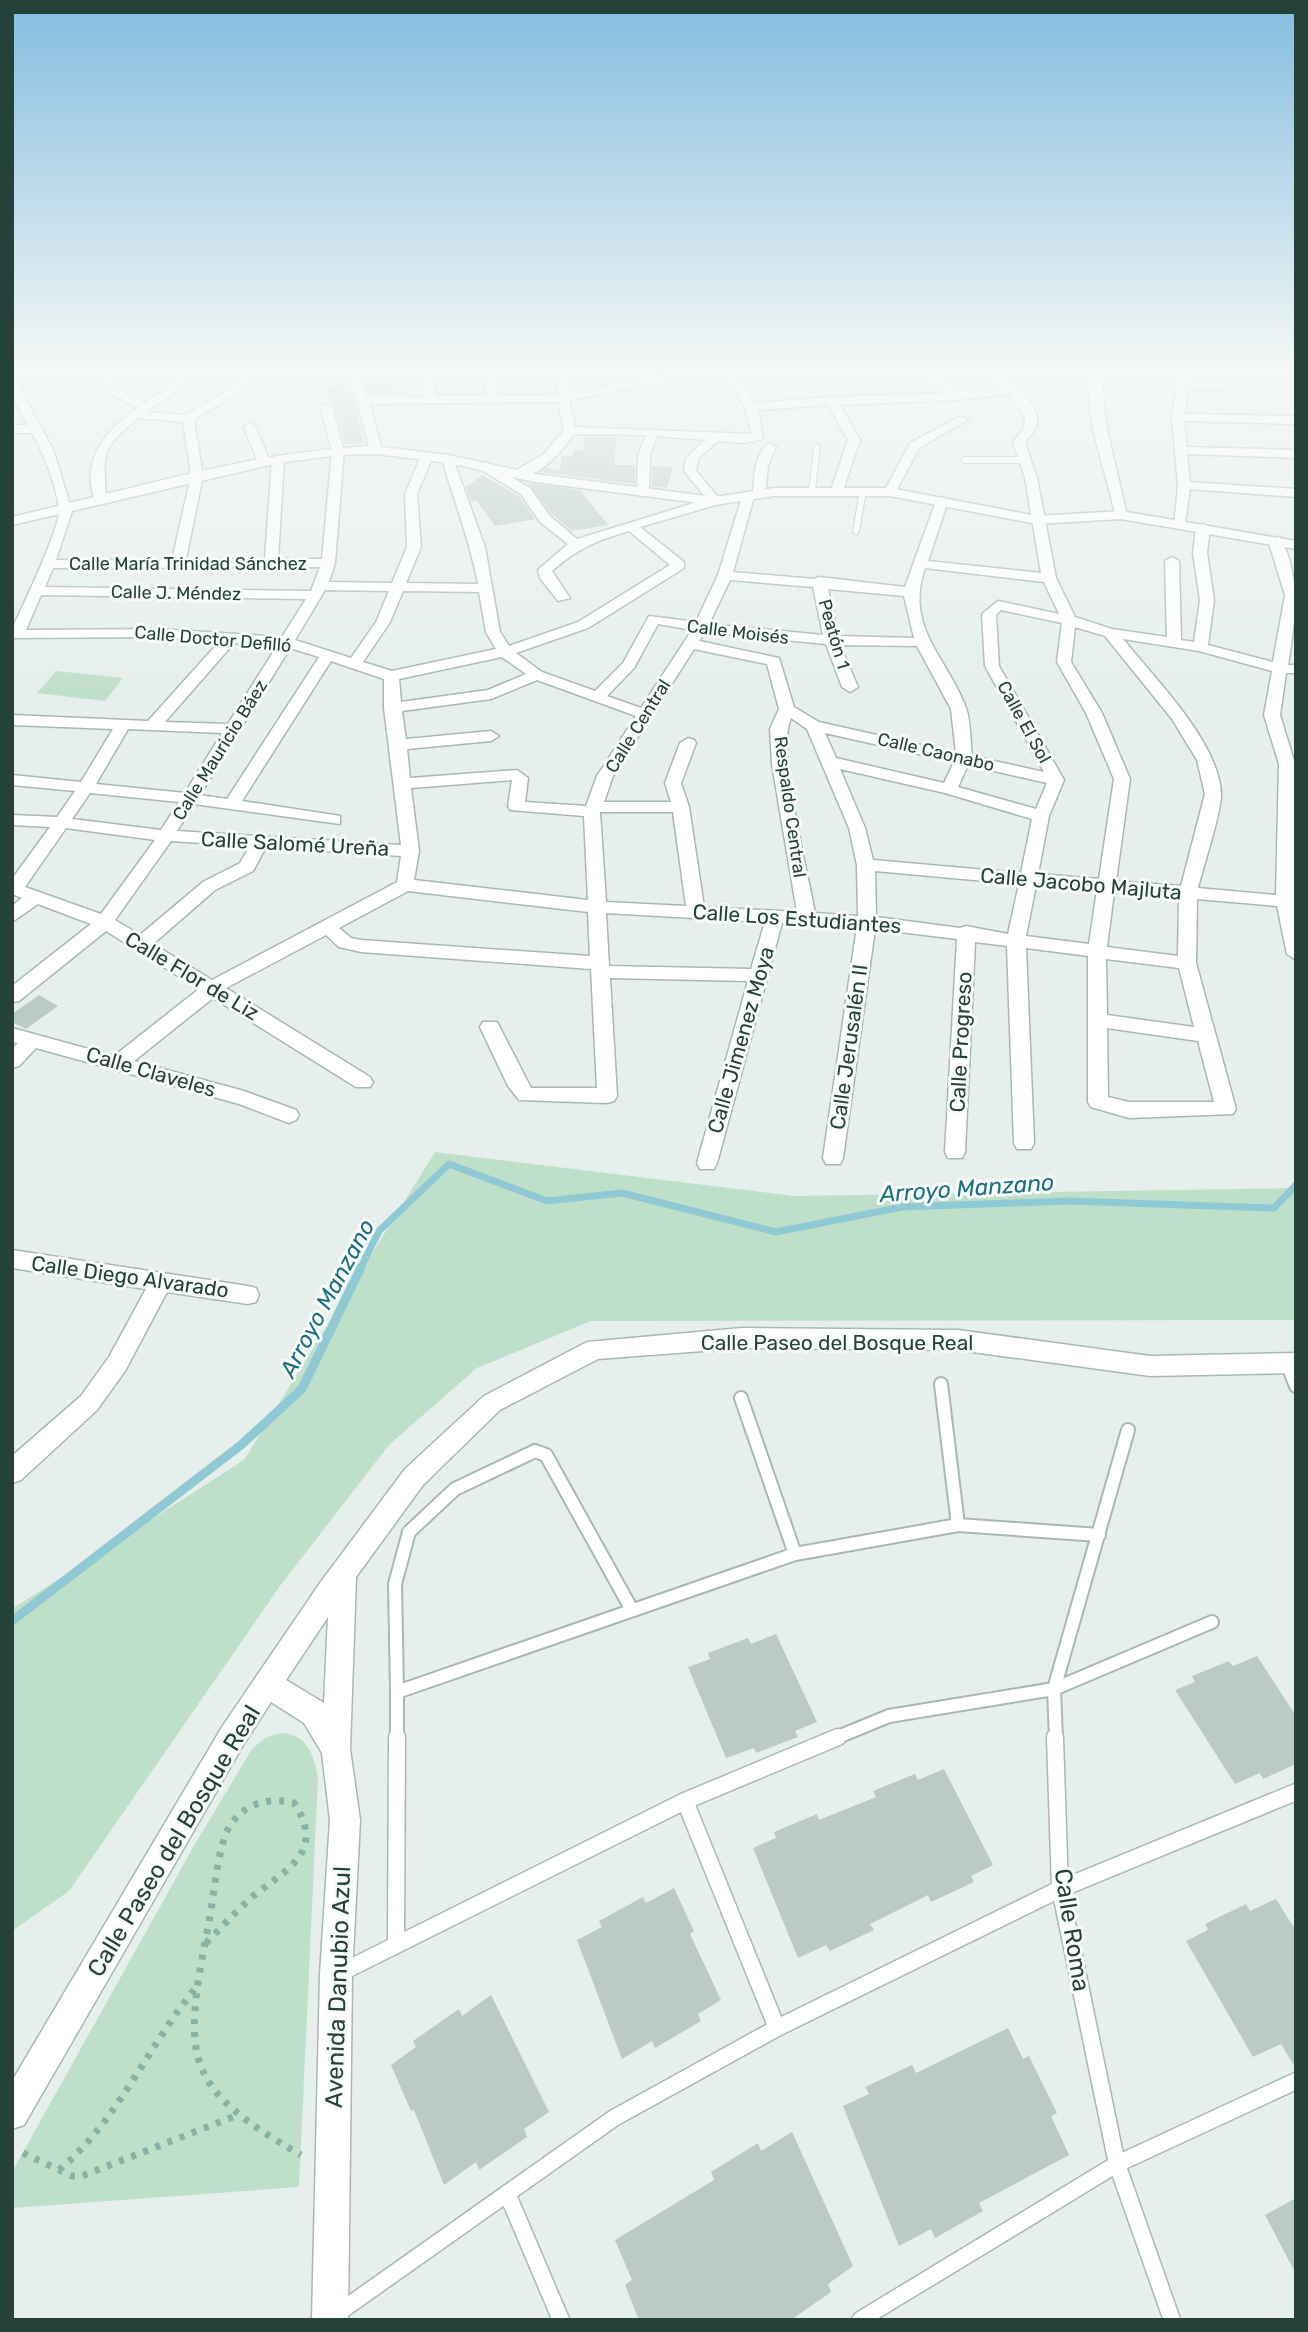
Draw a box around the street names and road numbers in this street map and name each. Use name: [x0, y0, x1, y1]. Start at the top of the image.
street label: Calle María Trinidad Sánchez: [69, 553, 307, 575]
street label: Calle J. Méndez: [111, 581, 241, 605]
street label: Peatón 1: [814, 596, 854, 672]
street label: Calle Moisés: [686, 615, 790, 649]
street label: Calle Doctor Defilló: [134, 621, 292, 657]
street label: Calle Central: [601, 675, 675, 777]
street label: Calle Mauricio Báez: [168, 676, 272, 824]
street label: Calle El Sol: [992, 677, 1056, 767]
street label: Calle Caonabo: [875, 728, 997, 776]
street label: Respaldo Central: [769, 735, 811, 879]
street label: Calle Salomé Ureña: [200, 826, 390, 861]
street label: Calle Jacobo Majluta: [979, 862, 1183, 905]
street label: Calle Los Estudiantes: [692, 899, 902, 938]
street label: Calle Flor de Liz: [121, 926, 264, 1025]
street label: Calle Jimenez Moya: [702, 944, 779, 1136]
street label: Calle Jerusalén II: [825, 963, 872, 1131]
street label: Calle Progreso: [944, 971, 977, 1113]
street label: Calle Claveles: [83, 1041, 219, 1102]
street label: Calle Diego Alvarado: [30, 1250, 230, 1303]
street label: Calle Paseo del Bosque Real: [701, 1330, 973, 1355]
street label: Calle Paseo del Bosque Real: [82, 1700, 266, 1982]
street label: Avenida Danubio Azul: [320, 1866, 356, 2108]
street label: Calle Roma: [1048, 1866, 1096, 1994]

